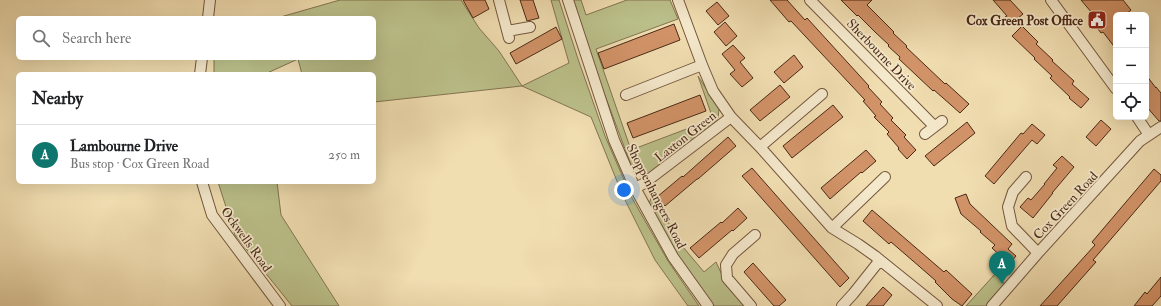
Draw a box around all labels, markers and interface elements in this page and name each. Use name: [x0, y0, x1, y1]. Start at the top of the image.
public building icon: Cox Green Post Office: [1086, 9, 1108, 31]
map controls: [1113, 12, 1149, 120]
button: +: [1113, 12, 1149, 48]
place label: Cox Green Post Office: [966, 13, 1084, 29]
search box: [16, 16, 376, 60]
street label: Sherbourne Drive: [843, 16, 920, 94]
icon: search: [30, 27, 52, 49]
text: Search here: [62, 29, 131, 48]
button: −: [1113, 48, 1149, 84]
button: locate: [1113, 84, 1149, 120]
text: Nearby: [32, 88, 83, 109]
street label: Laxton Green: [652, 108, 720, 166]
text: Lambourne Drive: [70, 137, 178, 156]
street label: Shoppenhangers Road: [622, 141, 690, 253]
text: A: [41, 147, 49, 163]
text: 250 m: [328, 147, 360, 163]
text: Bus stop · Cox Green Road: [70, 156, 209, 172]
street label: Cox Green Road: [1030, 168, 1102, 243]
your location: [614, 180, 634, 200]
street label: Ockwells Road: [217, 204, 275, 276]
pin: A: [989, 251, 1015, 284]

